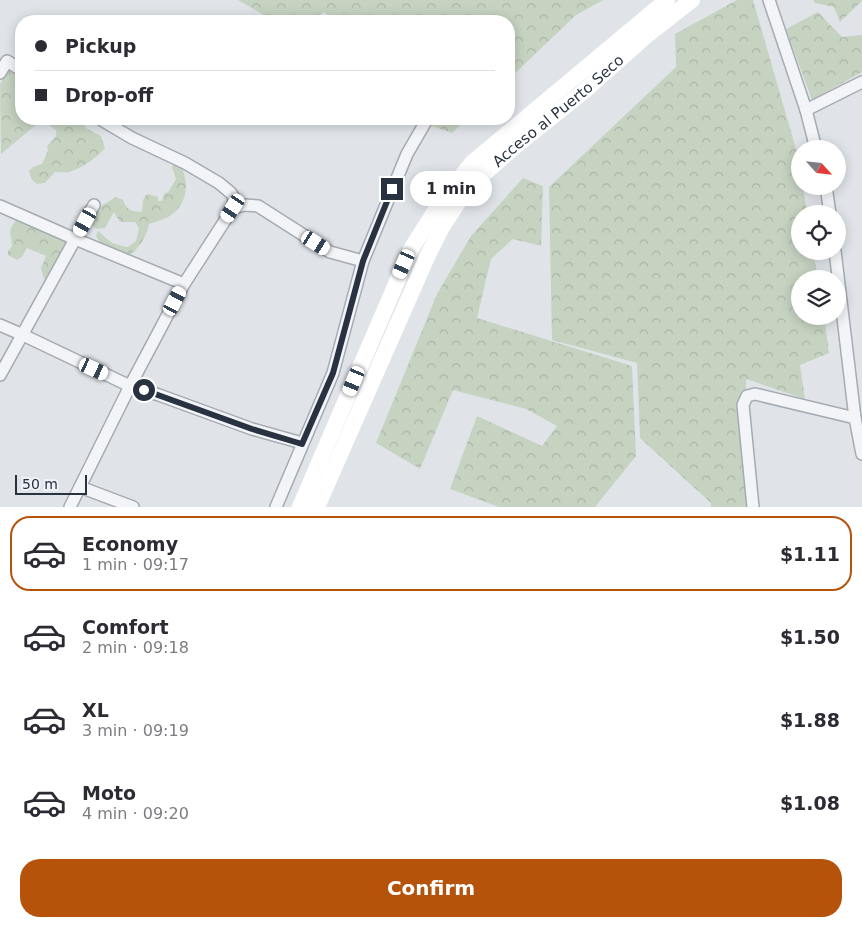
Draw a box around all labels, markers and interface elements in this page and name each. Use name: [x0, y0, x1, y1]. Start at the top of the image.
text: Pickup: [65, 35, 136, 57]
street label: Acceso al Puerto Seco: [489, 51, 628, 171]
text: Drop-off: [65, 84, 153, 106]
north arrow: [791, 140, 846, 195]
map controls: [791, 140, 846, 325]
callout: 1 min: [410, 172, 492, 206]
route end: [381, 178, 403, 200]
text: 1 min: [426, 179, 476, 198]
car: [218, 191, 247, 225]
car: [71, 205, 98, 239]
button: locate: [791, 205, 846, 260]
car: [299, 229, 332, 257]
car: [391, 247, 416, 281]
button: layers: [791, 270, 846, 325]
car: [161, 284, 188, 318]
car: [77, 356, 110, 382]
car: [341, 364, 366, 398]
route start: [133, 379, 155, 401]
scale bar: [15, 472, 88, 495]
text: 50 m: [22, 476, 58, 492]
icon: car: [22, 531, 67, 576]
text: Economy: [82, 533, 178, 555]
text: $1.11: [780, 543, 840, 565]
text: 1 min · 09:17: [82, 555, 189, 574]
icon: car: [22, 614, 67, 659]
text: Comfort: [82, 616, 169, 638]
text: $1.50: [780, 626, 840, 648]
text: 2 min · 09:18: [82, 638, 189, 657]
icon: car: [22, 697, 67, 742]
text: XL: [82, 699, 109, 721]
text: $1.88: [780, 709, 840, 731]
text: 3 min · 09:19: [82, 721, 189, 740]
icon: car: [22, 780, 67, 825]
text: Moto: [82, 782, 136, 804]
text: $1.08: [780, 792, 840, 814]
text: 4 min · 09:20: [82, 804, 189, 823]
button: Confirm: [20, 859, 842, 917]

